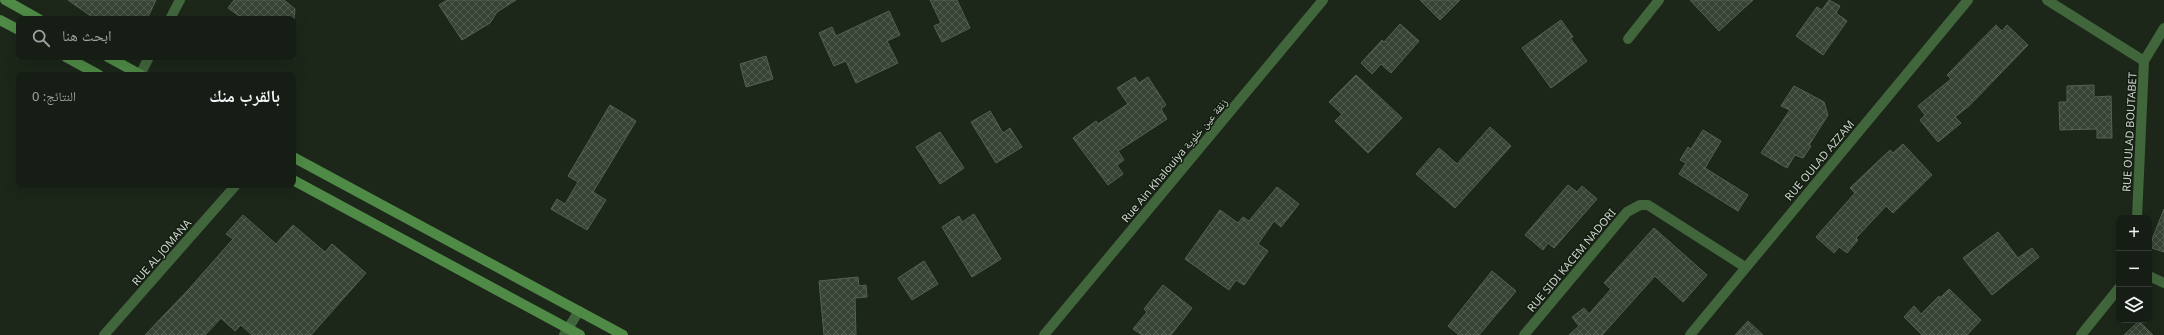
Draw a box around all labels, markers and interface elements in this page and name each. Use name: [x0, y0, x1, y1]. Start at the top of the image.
search box: [16, 16, 296, 60]
text: ابحث هنا: [62, 25, 112, 45]
icon: search: [30, 27, 52, 49]
street label: RUE OULAD BOUTABET: [2118, 72, 2140, 192]
text: بالقرب منك: [209, 84, 280, 107]
text: النتائج: 0: [32, 87, 76, 105]
street label: Rue Ain Khalouiya زنقة عين خلوية: [1118, 95, 1230, 225]
street label: RUE OULAD AZZAM: [1781, 117, 1857, 203]
street label: RUE SIDI KACEM NADORI: [1523, 205, 1619, 315]
street label: RUE AL JOMANA: [128, 215, 195, 288]
map controls: [2116, 215, 2152, 323]
button: +: [2116, 215, 2152, 251]
button: −: [2116, 251, 2152, 287]
button: layers: [2116, 287, 2152, 323]

